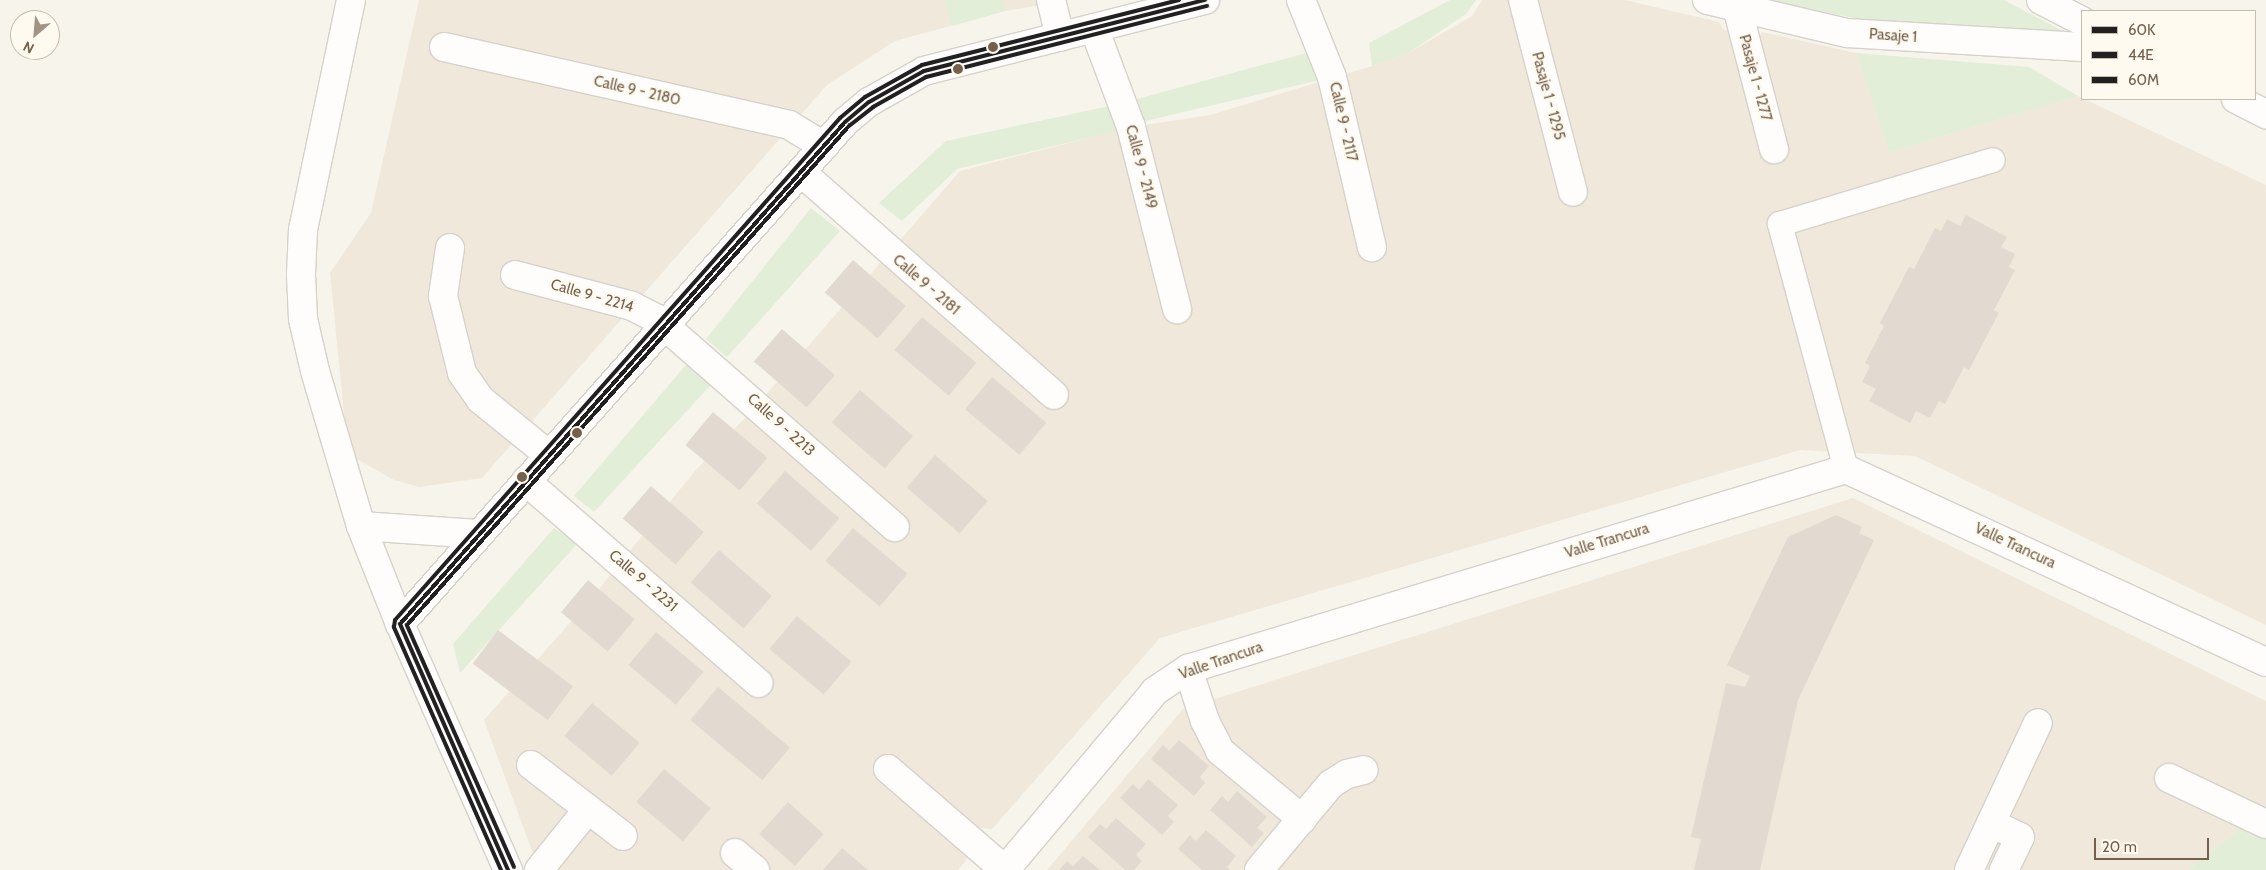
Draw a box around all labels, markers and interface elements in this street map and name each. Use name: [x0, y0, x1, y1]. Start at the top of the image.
north arrow: [10, 10, 60, 60]
legend: [2081, 10, 2256, 100]
text: 60K: [2128, 21, 2155, 39]
street label: Pasaje 1: [1868, 25, 1918, 47]
street label: Pasaje 1 - 1277: [1735, 33, 1775, 123]
text: N: [20, 37, 37, 58]
unlabelled marker: [988, 42, 998, 52]
text: 44E: [2128, 46, 2154, 64]
street label: Pasaje 1 - 1295: [1528, 50, 1568, 142]
unlabelled marker: [953, 64, 963, 74]
text: 60M: [2128, 71, 2159, 89]
street label: Calle 9 - 2180: [592, 72, 682, 110]
street label: Calle 9 - 2117: [1325, 80, 1361, 164]
street label: Calle 9 - 2149: [1121, 123, 1161, 211]
street label: Calle 9 - 2181: [889, 251, 963, 319]
street label: Calle 9 - 2214: [548, 276, 636, 316]
street label: Calle 9 - 2213: [743, 390, 819, 460]
unlabelled marker: [572, 428, 582, 438]
unlabelled marker: [517, 472, 527, 482]
street label: Valle Trancura: [1972, 519, 2058, 573]
street label: Valle Trancura: [1563, 520, 1651, 562]
street label: Calle 9 - 2231: [605, 546, 681, 616]
street label: Valle Trancura: [1177, 638, 1265, 684]
scale bar: [2096, 828, 2211, 860]
text: 20 m: [2102, 838, 2137, 856]

